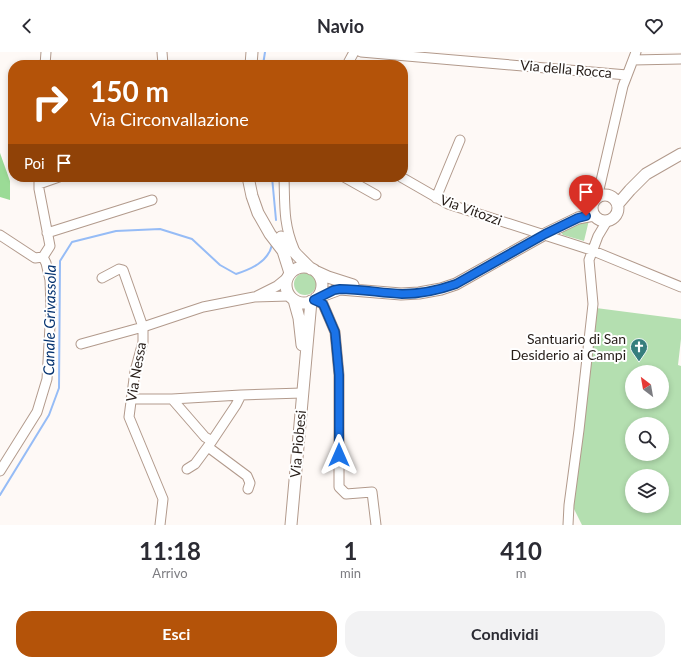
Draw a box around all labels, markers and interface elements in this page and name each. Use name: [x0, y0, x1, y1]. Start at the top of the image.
icon: back: [16, 15, 38, 37]
text: Navio: [317, 15, 364, 37]
icon: heart: [643, 15, 665, 37]
street label: Via della Rocca: [519, 56, 613, 81]
text: 150 m: [90, 74, 169, 108]
icon: right: [24, 76, 76, 128]
text: Via Circonvallazione: [90, 108, 249, 130]
icon: arrive: [53, 152, 75, 174]
text: Poi: [24, 154, 45, 172]
pin: [569, 175, 603, 216]
icon: arrive: [575, 181, 597, 203]
street label: Via Vitozzi: [438, 191, 504, 229]
water label: Canale Grivassola: [39, 264, 59, 375]
place label: Santuario di San Desiderio ai Campi: [510, 330, 626, 363]
church icon: Santuario di San Desiderio ai Campi: [629, 337, 649, 362]
street label: Via Nessa: [122, 341, 149, 403]
north arrow: [625, 365, 669, 409]
map controls: [625, 365, 669, 513]
street label: Via Piobesi: [286, 409, 309, 478]
button: search: [625, 417, 669, 461]
position arrow: [318, 434, 360, 476]
button: layers: [625, 469, 669, 513]
text: 11:18: [139, 536, 201, 565]
text: 1: [344, 536, 358, 565]
text: 410: [500, 536, 542, 565]
text: Arrivo: [152, 565, 188, 581]
text: min: [340, 565, 361, 581]
text: m: [516, 565, 526, 581]
button: Esci: [16, 611, 337, 657]
button: Condividi: [345, 611, 665, 657]

